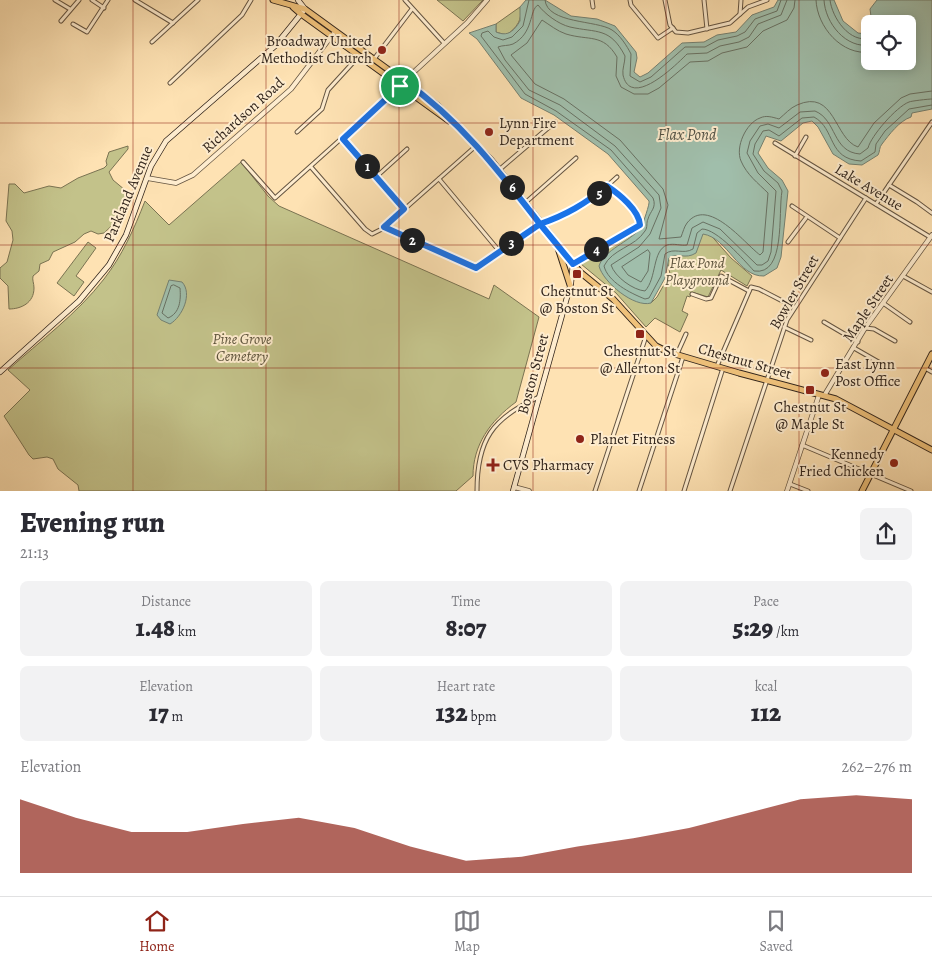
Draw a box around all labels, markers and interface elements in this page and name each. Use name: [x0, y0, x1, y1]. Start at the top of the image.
map controls: [861, 15, 916, 70]
button: locate: [861, 15, 916, 70]
place label: Broadway United Methodist Church: [261, 31, 373, 68]
marker: Broadway United Methodist Church: [376, 44, 388, 56]
pin: [379, 65, 421, 107]
street label: Richardson Road: [198, 72, 289, 157]
icon: arrive: [386, 72, 414, 100]
place label: Lynn Fire Department: [499, 113, 574, 150]
water label: Flax Pond: [658, 124, 717, 146]
marker: Lynn Fire Department: [483, 126, 495, 138]
street label: Parkland Avenue: [99, 143, 157, 245]
pin: 1: [354, 154, 380, 178]
text: 1: [365, 157, 370, 176]
street label: Lake Avenue: [831, 159, 907, 215]
pin: 6: [500, 174, 524, 200]
text: 6: [509, 178, 516, 197]
pin: 5: [586, 180, 612, 206]
text: 5: [597, 184, 602, 203]
pin: 2: [400, 228, 424, 252]
pin: 3: [498, 230, 524, 256]
text: 2: [409, 231, 416, 250]
text: 3: [508, 234, 515, 253]
pin: 4: [584, 236, 608, 262]
text: 4: [593, 240, 600, 259]
street label: Bowler Street: [765, 251, 823, 333]
park label: Flax Pond Playground: [665, 253, 729, 290]
marker: Chestnut St @ Boston St: [571, 268, 583, 280]
street label: Maple Street: [838, 270, 898, 346]
place label: Chestnut St @ Boston St: [540, 281, 614, 318]
marker: Chestnut St @ Allerton St: [634, 328, 646, 340]
park label: Pine Grove Cemetery: [213, 329, 272, 366]
street label: Boston Street: [513, 331, 553, 417]
street label: Chestnut Street: [696, 338, 794, 384]
place label: Chestnut St @ Allerton St: [600, 341, 680, 378]
place label: East Lynn Post Office: [835, 354, 901, 391]
marker: East Lynn Post Office: [819, 367, 831, 379]
marker: Chestnut St @ Maple St: [804, 384, 816, 396]
place label: Chestnut St @ Maple St: [774, 397, 846, 434]
place label: Planet Fitness: [590, 429, 675, 449]
marker: Planet Fitness: [574, 433, 586, 445]
place label: Kennedy Fried Chicken: [799, 444, 884, 481]
place label: CVS Pharmacy: [503, 455, 594, 475]
marker: Kennedy Fried Chicken: [888, 457, 900, 469]
marker: CVS Pharmacy: [487, 459, 499, 471]
text: Evening run: [20, 504, 165, 542]
button: share: [860, 508, 912, 560]
text: 21:13: [20, 542, 49, 564]
text: Distance: [141, 592, 191, 611]
text: Time: [451, 592, 481, 611]
text: Pace: [753, 592, 779, 611]
text: 1.48: [136, 611, 175, 645]
text: 8:07: [446, 611, 486, 645]
text: 5:29: [733, 611, 773, 645]
text: km: [175, 622, 196, 641]
text: /km: [773, 622, 799, 641]
text: Elevation: [139, 677, 193, 696]
text: Heart rate: [437, 677, 495, 696]
text: kcal: [755, 677, 777, 696]
text: 17: [149, 696, 169, 730]
text: 132: [435, 696, 468, 730]
text: 112: [751, 696, 781, 730]
text: m: [169, 707, 183, 726]
text: bpm: [468, 707, 497, 726]
text: Elevation: [20, 756, 81, 778]
text: 262–276 m: [841, 756, 912, 778]
tab: Home: [139, 907, 174, 956]
tab: Map: [453, 907, 481, 956]
tab: Saved: [760, 907, 793, 956]

